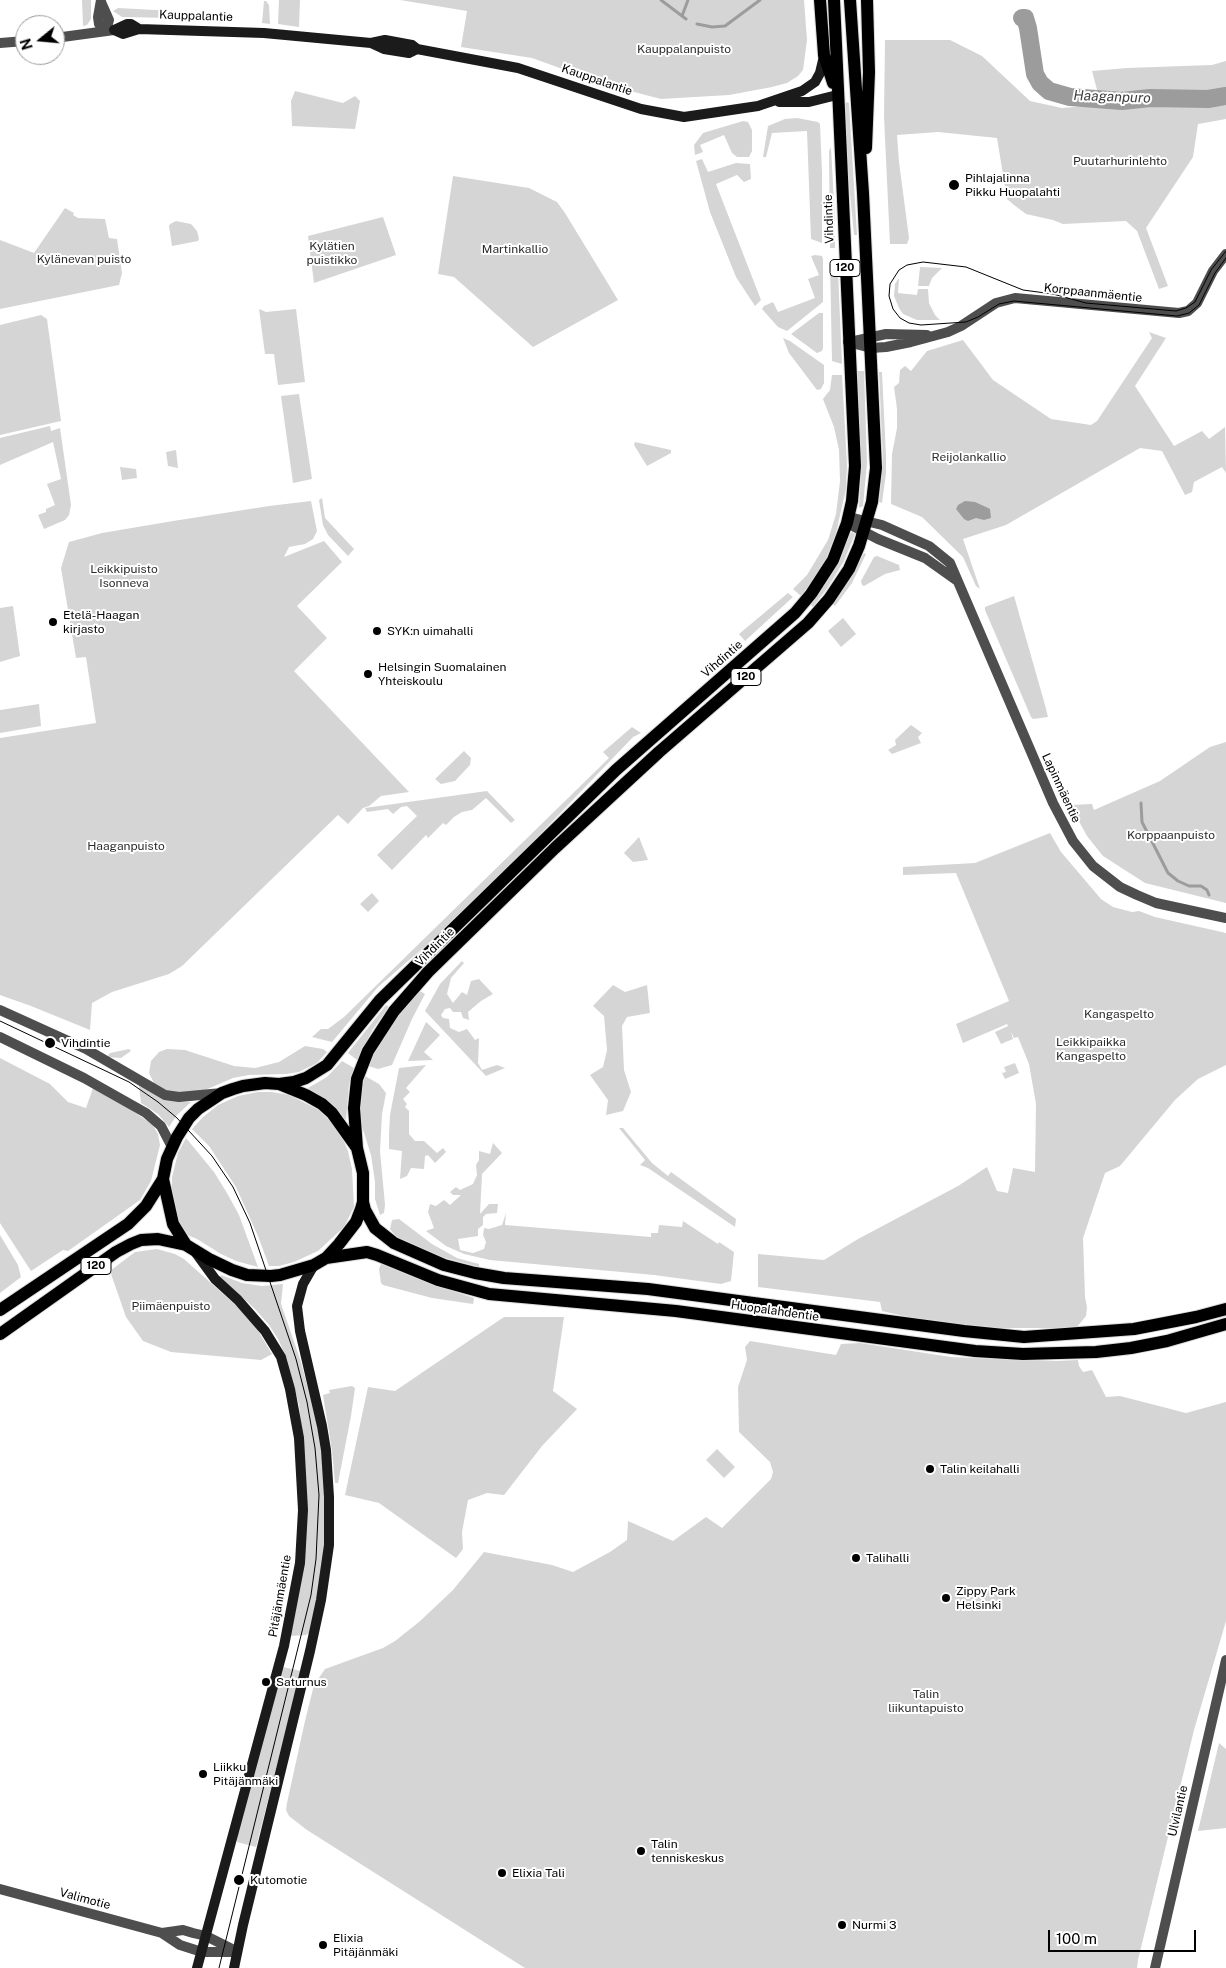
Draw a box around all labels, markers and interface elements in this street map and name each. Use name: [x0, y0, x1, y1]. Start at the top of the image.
street label: Kauppalantie: [159, 8, 233, 24]
north arrow: [15, 15, 65, 65]
text: N: [17, 37, 36, 52]
park label: Kauppalanpuisto: [637, 42, 731, 56]
street label: Kauppalantie: [560, 61, 634, 99]
water label: Haaganpuro: [1073, 87, 1151, 107]
park label: Puutarhurinlehto: [1073, 154, 1167, 168]
place label: Pihlajalinna Pikku Huopalahti: [965, 171, 1060, 199]
marker: Pihlajalinna Pikku Huopalahti: [947, 178, 961, 192]
street label: Vihdintie: [821, 194, 837, 244]
park label: Kylätien puistikko: [307, 239, 357, 267]
park label: Martinkallio: [482, 242, 548, 256]
park label: Kylänevan puisto: [37, 252, 131, 266]
road number: 120: [830, 260, 860, 276]
street label: Korppaanmäentie: [1043, 281, 1143, 305]
park label: Reijolankallio: [932, 450, 1006, 464]
park label: Leikkipuisto Isonneva: [90, 562, 158, 590]
place label: Etelä-Haagan kirjasto: [63, 608, 139, 636]
marker: Etelä-Haagan kirjasto: [47, 616, 59, 628]
place label: SYK:n uimahalli: [387, 624, 473, 638]
marker: SYK:n uimahalli: [371, 625, 383, 637]
street label: Vihdintie: [699, 637, 745, 681]
place label: Helsingin Suomalainen Yhteiskoulu: [378, 660, 506, 688]
marker: Helsingin Suomalainen Yhteiskoulu: [362, 668, 374, 680]
road number: 120: [731, 669, 761, 686]
street label: Lapinmäentie: [1039, 751, 1083, 825]
park label: Korppaanpuisto: [1127, 828, 1215, 842]
park label: Haaganpuisto: [87, 839, 165, 853]
street label: Vihdintie: [412, 924, 458, 970]
park label: Kangaspelto: [1084, 1007, 1154, 1021]
park label: Leikkipaikka Kangaspelto: [1056, 1035, 1126, 1063]
marker: Vihdintie: [43, 1036, 57, 1050]
place label: Vihdintie: [61, 1036, 110, 1050]
road number: 120: [81, 1258, 111, 1274]
street label: Huopalahdentie: [730, 1298, 820, 1324]
park label: Piimäenpuisto: [132, 1299, 210, 1313]
place label: Talin keilahalli: [940, 1462, 1020, 1476]
marker: Talin keilahalli: [924, 1463, 936, 1475]
place label: Talihalli: [866, 1551, 909, 1565]
marker: Talihalli: [850, 1552, 862, 1564]
street label: Pitäjänmäentie: [266, 1554, 294, 1638]
place label: Zippy Park Helsinki: [956, 1584, 1016, 1612]
marker: Zippy Park Helsinki: [940, 1592, 952, 1604]
place label: Saturnus: [276, 1675, 327, 1689]
marker: Saturnus: [260, 1676, 272, 1688]
park label: Talin liikuntapuisto: [888, 1687, 964, 1715]
place label: Liikku Pitäjänmäki: [213, 1760, 278, 1788]
marker: Liikku Pitäjänmäki: [197, 1768, 209, 1780]
street label: Ulvilantie: [1165, 1784, 1191, 1838]
place label: Talin tenniskeskus: [651, 1837, 724, 1865]
marker: Talin tenniskeskus: [635, 1845, 647, 1857]
place label: Elixia Tali: [512, 1866, 565, 1880]
marker: Elixia Tali: [496, 1867, 508, 1879]
marker: Kutomotie: [232, 1873, 246, 1887]
place label: Kutomotie: [250, 1873, 307, 1887]
street label: Valimotie: [58, 1885, 112, 1913]
place label: Nurmi 3: [852, 1918, 897, 1932]
marker: Nurmi 3: [836, 1919, 848, 1931]
scale bar: [1051, 1920, 1198, 1952]
text: 100 m: [1056, 1930, 1097, 1947]
place label: Elixia Pitäjänmäki: [333, 1931, 398, 1959]
marker: Elixia Pitäjänmäki: [317, 1939, 329, 1951]

